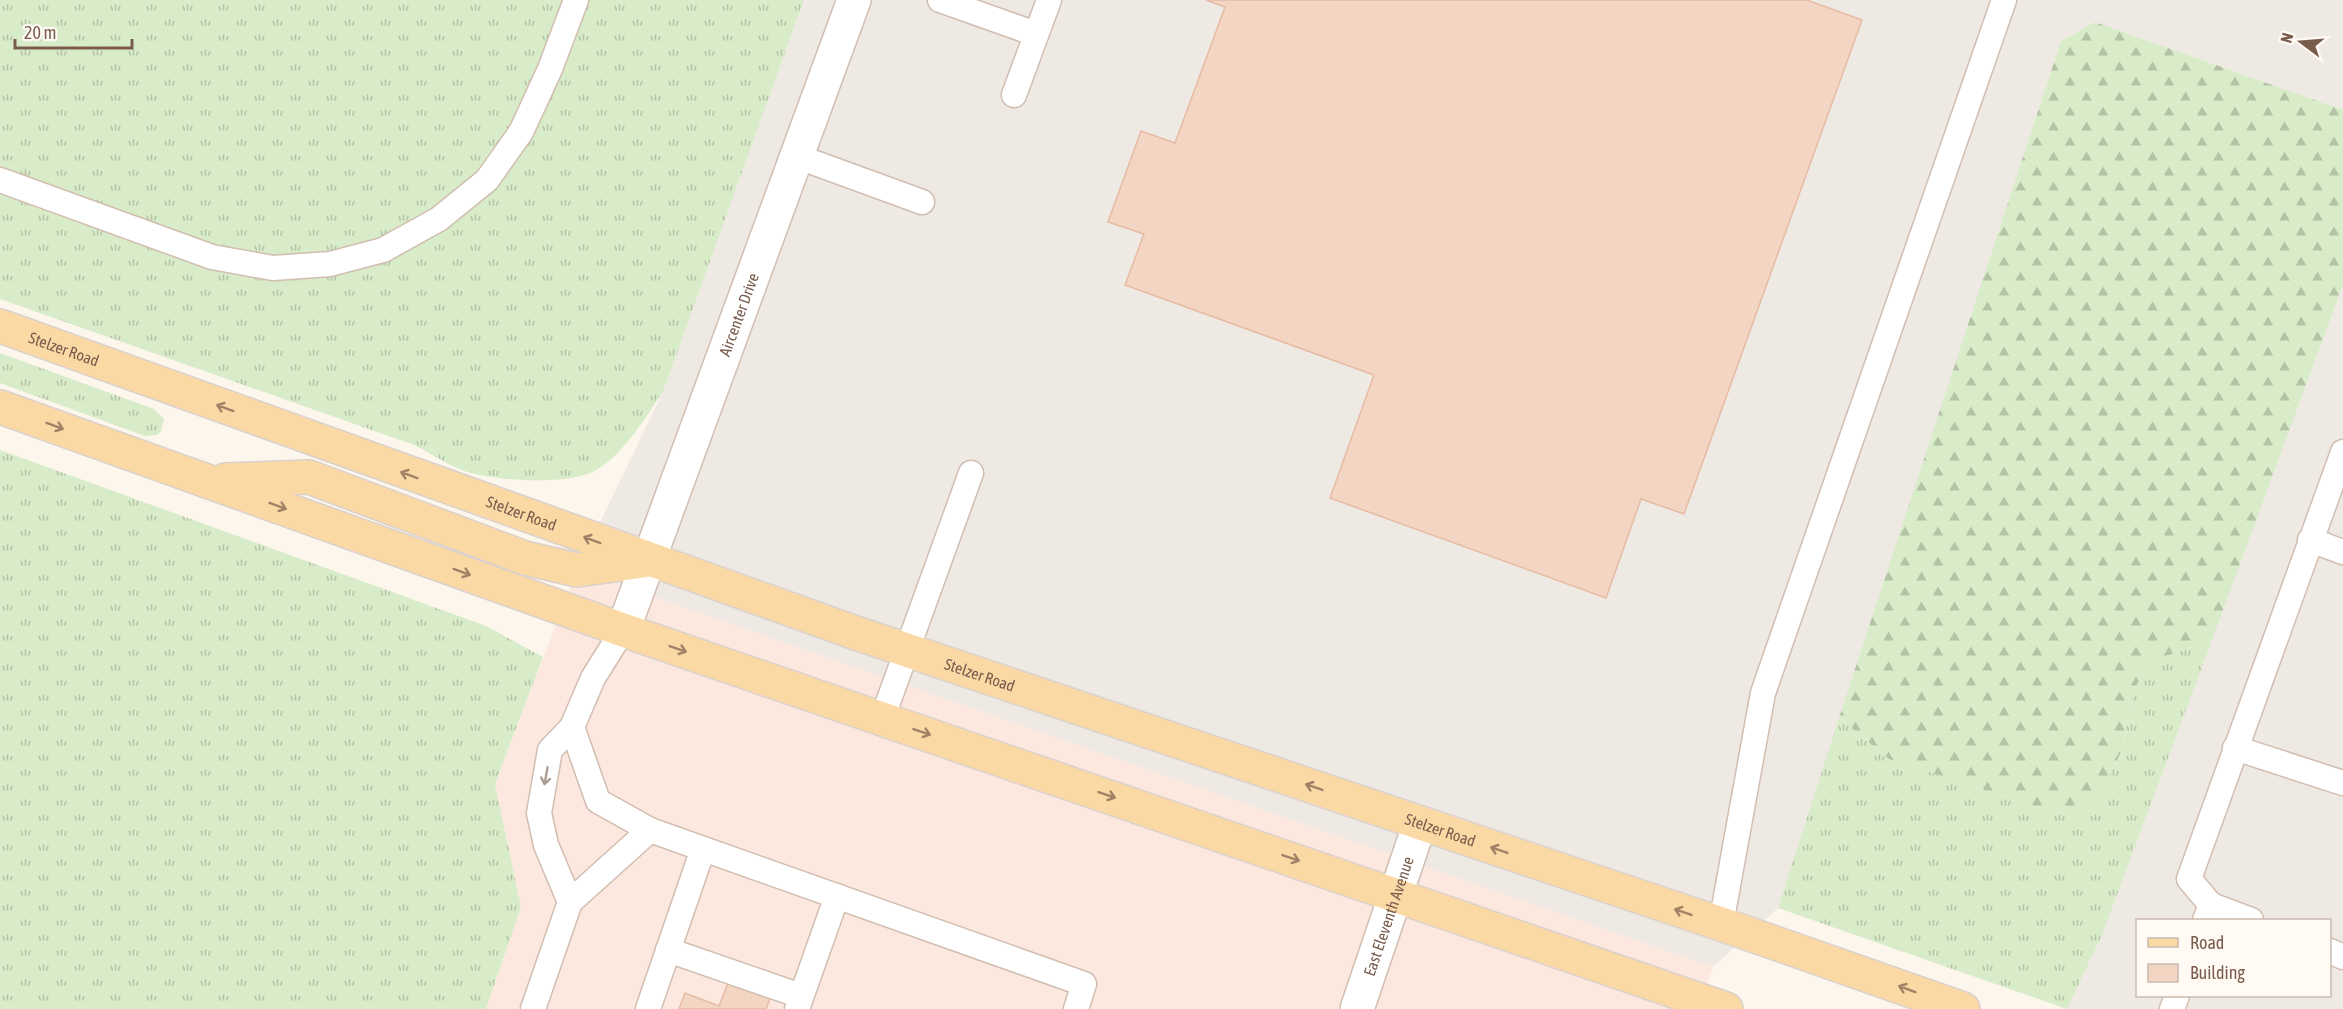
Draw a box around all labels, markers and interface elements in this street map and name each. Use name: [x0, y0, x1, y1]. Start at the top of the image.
scale bar: [15, 12, 132, 50]
north arrow: [2271, 12, 2331, 72]
text: 20 m: [24, 22, 56, 43]
text: N: [2277, 31, 2297, 45]
street label: Aircenter Drive: [715, 271, 762, 358]
street label: Stelzer Road: [27, 328, 101, 370]
one-way arrow: [217, 402, 235, 413]
one-way arrow: [45, 422, 64, 433]
one-way arrow: [400, 468, 419, 479]
street label: Stelzer Road: [484, 492, 559, 534]
one-way arrow: [268, 501, 287, 512]
one-way arrow: [584, 534, 602, 545]
one-way arrow: [452, 567, 471, 578]
one-way arrow: [668, 644, 687, 655]
street label: Stelzer Road: [942, 654, 1017, 695]
one-way arrow: [912, 728, 931, 739]
one-way arrow: [540, 766, 551, 786]
one-way arrow: [1305, 781, 1324, 792]
one-way arrow: [1097, 791, 1116, 802]
street label: Stelzer Road: [1403, 809, 1478, 850]
one-way arrow: [1490, 843, 1509, 854]
one-way arrow: [1281, 854, 1300, 865]
street label: East Eleventh Avenue: [1360, 854, 1417, 978]
one-way arrow: [1675, 905, 1693, 916]
legend: [2136, 919, 2331, 997]
text: Road: [2190, 932, 2224, 953]
text: Building: [2190, 962, 2245, 983]
one-way arrow: [1898, 983, 1917, 994]

